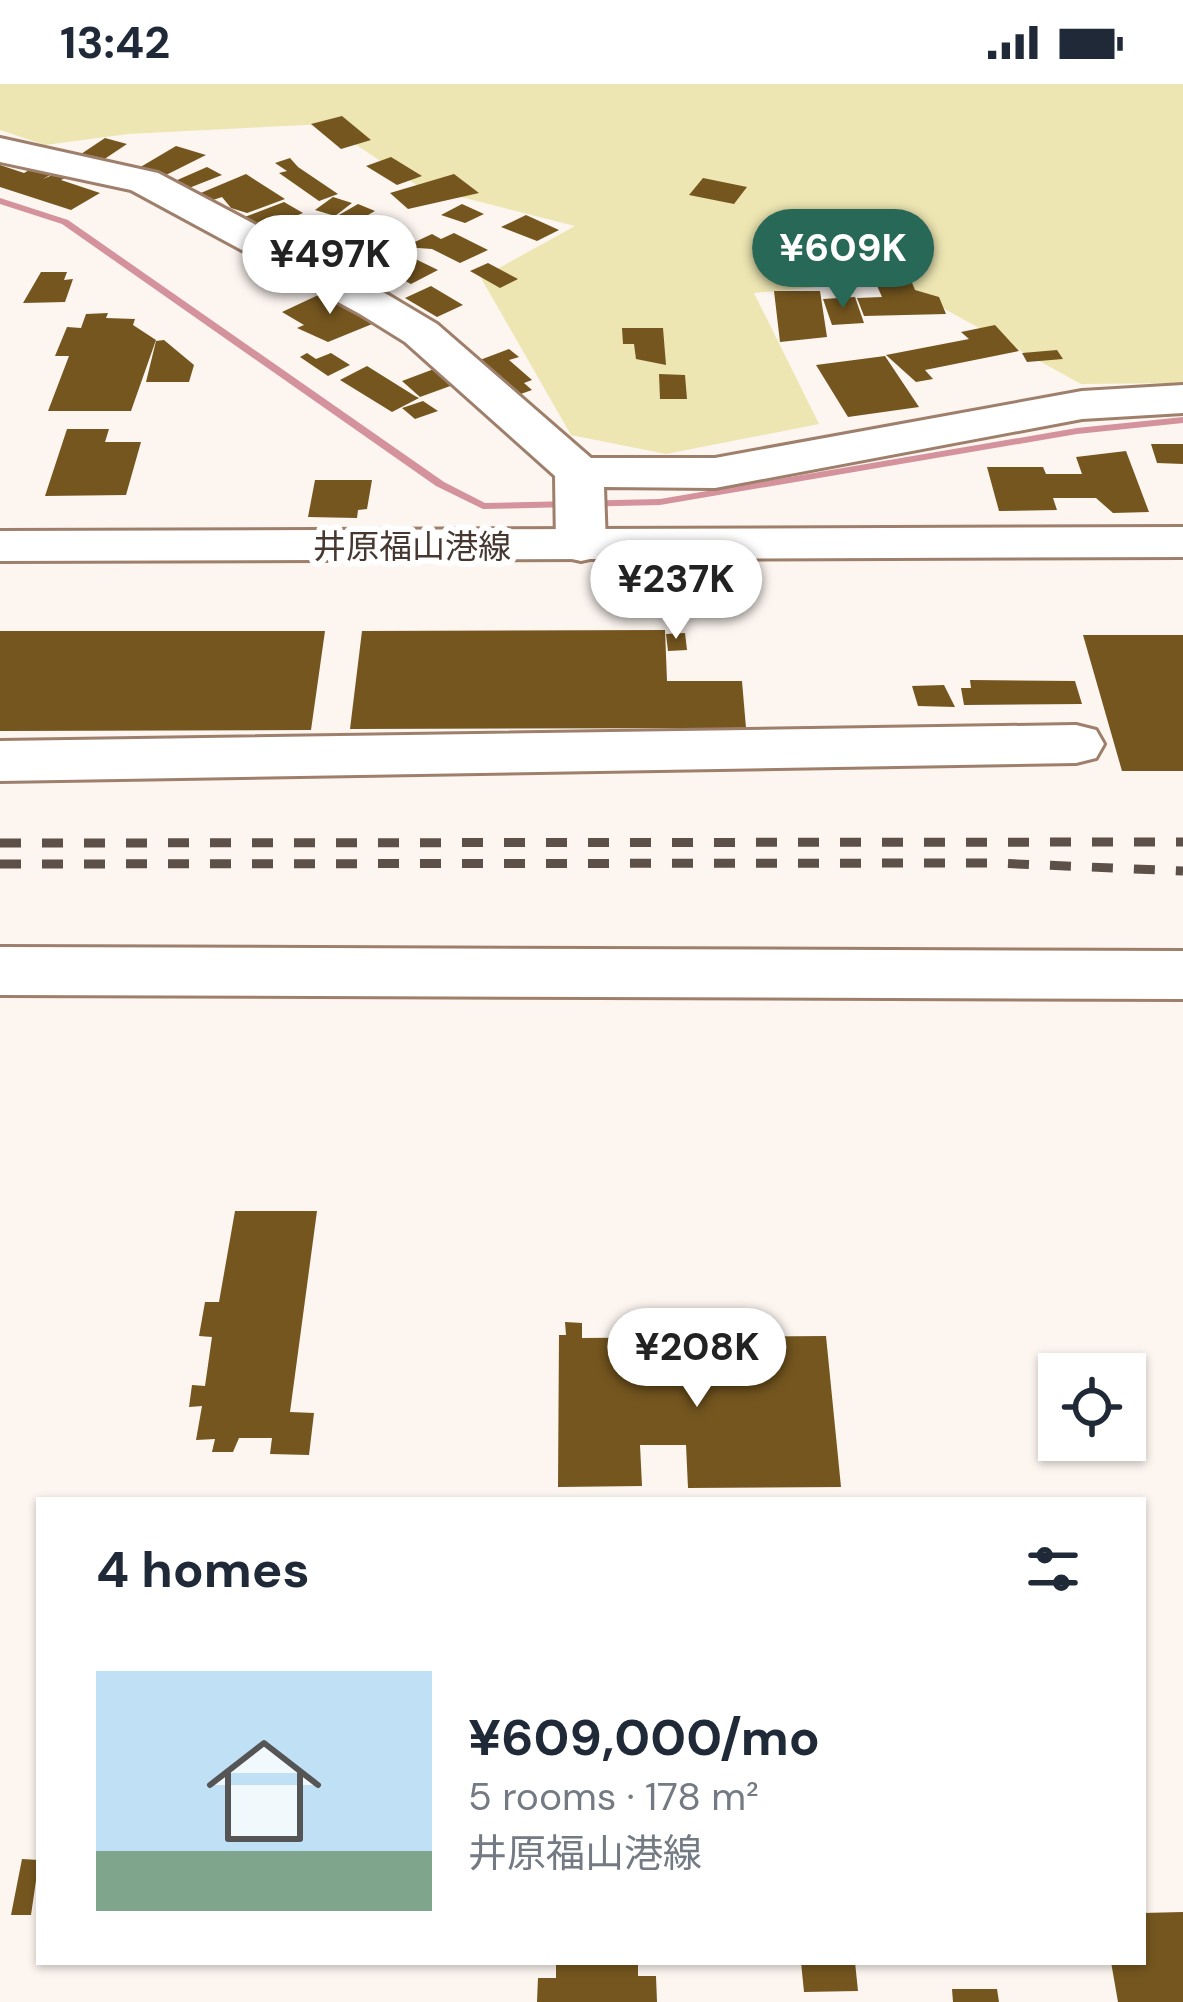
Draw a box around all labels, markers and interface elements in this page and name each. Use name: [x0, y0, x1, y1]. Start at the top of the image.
text: 13:42: [60, 13, 170, 72]
pin: ¥609K: [759, 209, 927, 311]
pin: ¥497K: [246, 215, 414, 317]
text: ¥609K: [779, 222, 907, 273]
text: ¥497K: [269, 228, 391, 279]
street label: 井原福山港線: [313, 525, 511, 568]
pin: ¥237K: [592, 540, 760, 642]
text: ¥237K: [617, 553, 735, 604]
pin: ¥208K: [613, 1308, 781, 1410]
text: ¥208K: [634, 1321, 760, 1372]
map controls: [1038, 1353, 1146, 1461]
button: locate: [1038, 1353, 1146, 1461]
text: 4 homes: [96, 1536, 310, 1603]
icon: filters: [1020, 1536, 1086, 1602]
text: ¥609,000/mo: [468, 1704, 820, 1771]
icon: home: [192, 1719, 336, 1863]
text: 5 rooms · 178 m²: [468, 1771, 759, 1822]
text: 井原福山港線: [468, 1828, 702, 1879]

